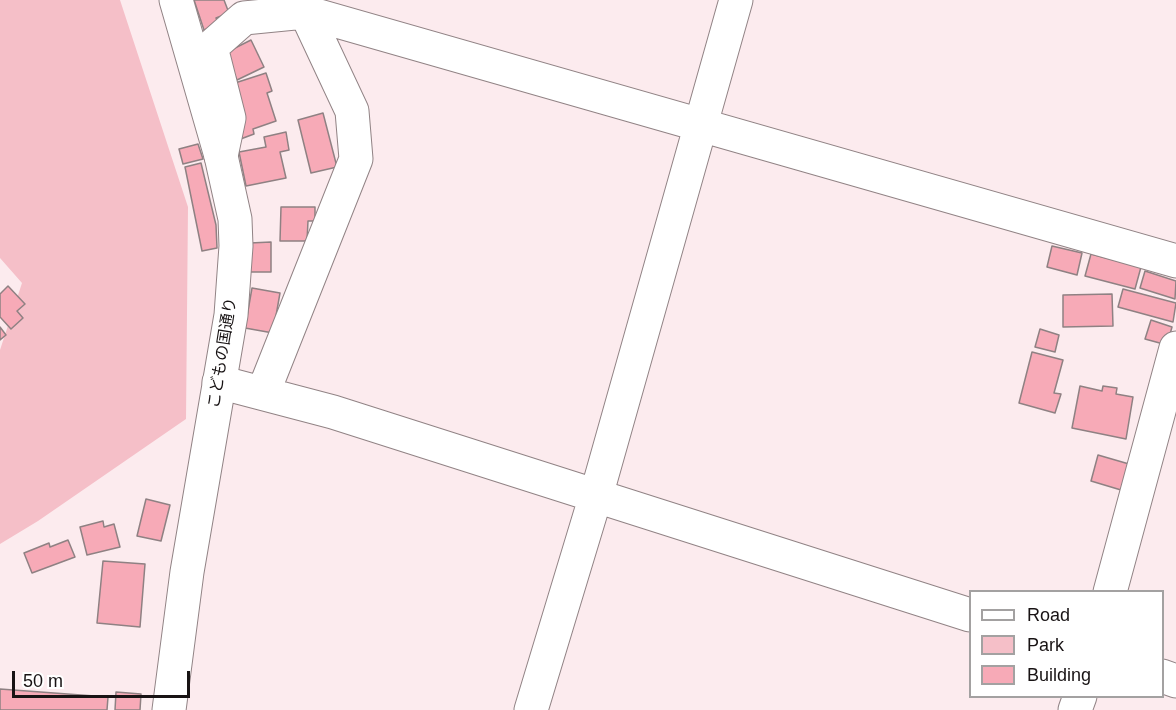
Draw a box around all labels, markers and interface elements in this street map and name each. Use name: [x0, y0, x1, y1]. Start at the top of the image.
street label: こどもの国通り: [205, 296, 241, 410]
legend: [969, 590, 1164, 698]
text: Road: [1027, 605, 1070, 625]
text: Park: [1027, 635, 1064, 655]
scale bar: [15, 659, 194, 697]
text: Building: [1027, 665, 1091, 685]
text: 50 m: [23, 671, 63, 691]

